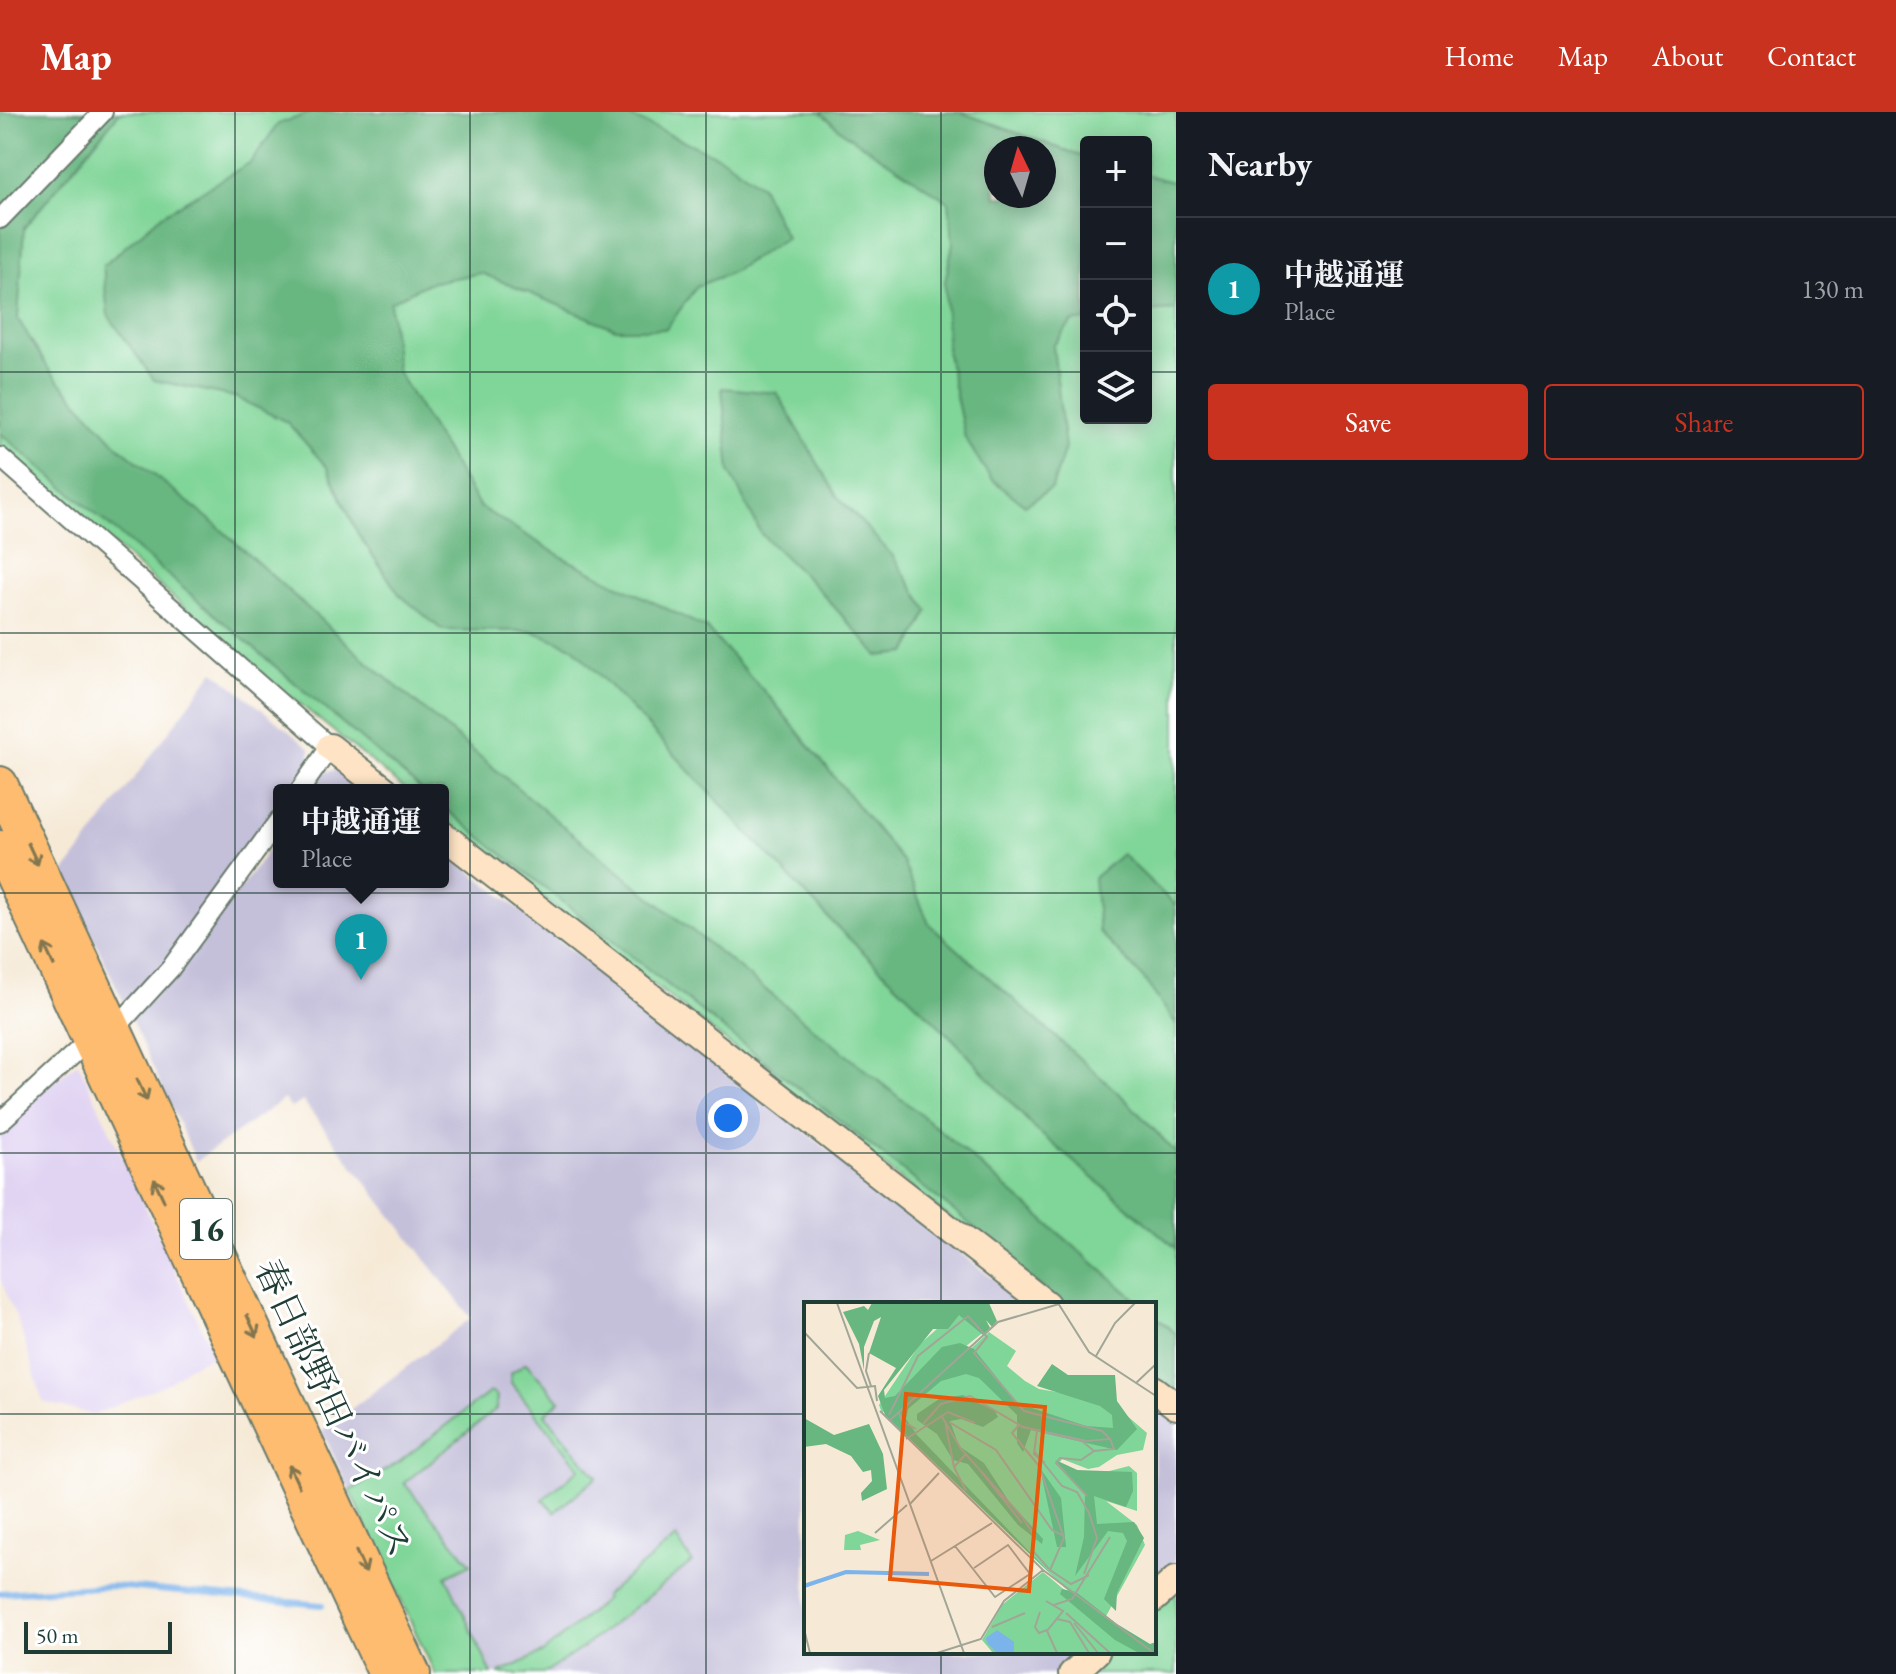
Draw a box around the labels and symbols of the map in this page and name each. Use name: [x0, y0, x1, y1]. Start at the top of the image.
north arrow: [984, 136, 1056, 208]
one-way arrow: [26, 842, 41, 866]
pin: 1: [335, 914, 387, 980]
one-way arrow: [41, 943, 56, 967]
one-way arrow: [135, 1078, 150, 1102]
your location: [708, 1098, 748, 1138]
one-way arrow: [151, 1179, 166, 1203]
road number: 16: [180, 1199, 232, 1259]
street label: 春日部野田バイパス: [244, 1252, 424, 1564]
inset map: [804, 1302, 1156, 1654]
one-way arrow: [245, 1314, 260, 1338]
one-way arrow: [286, 1465, 301, 1489]
one-way arrow: [354, 1550, 369, 1574]
scale bar: [24, 1618, 172, 1654]

